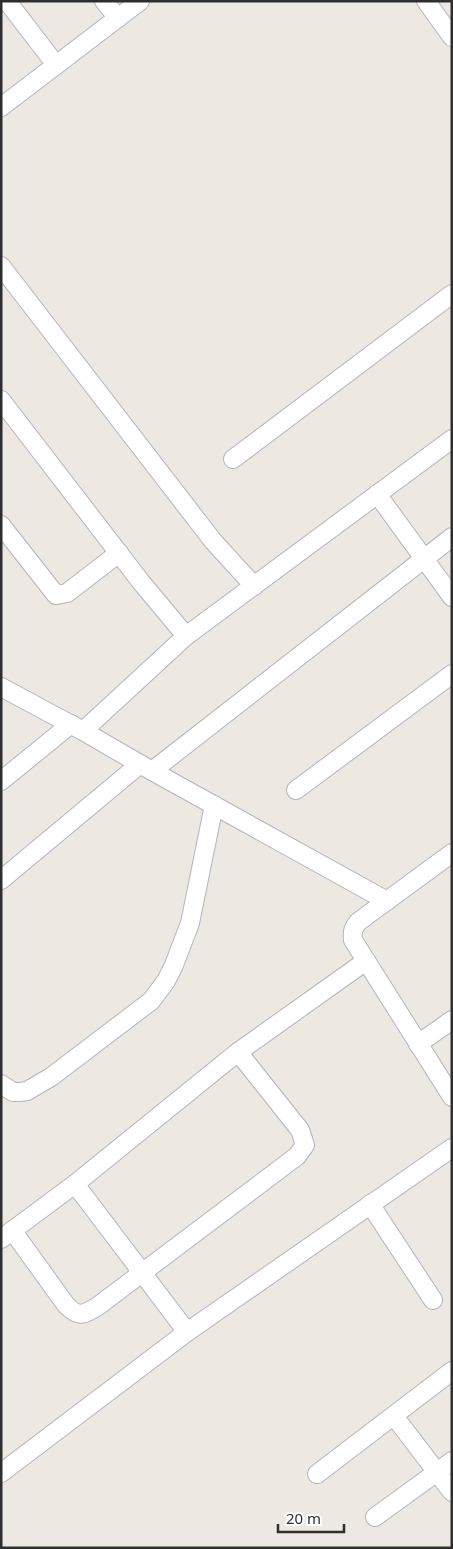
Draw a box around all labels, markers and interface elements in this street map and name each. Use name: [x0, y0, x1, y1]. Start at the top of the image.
scale bar: [278, 1502, 344, 1534]
text: 20 m: [286, 1508, 321, 1528]

